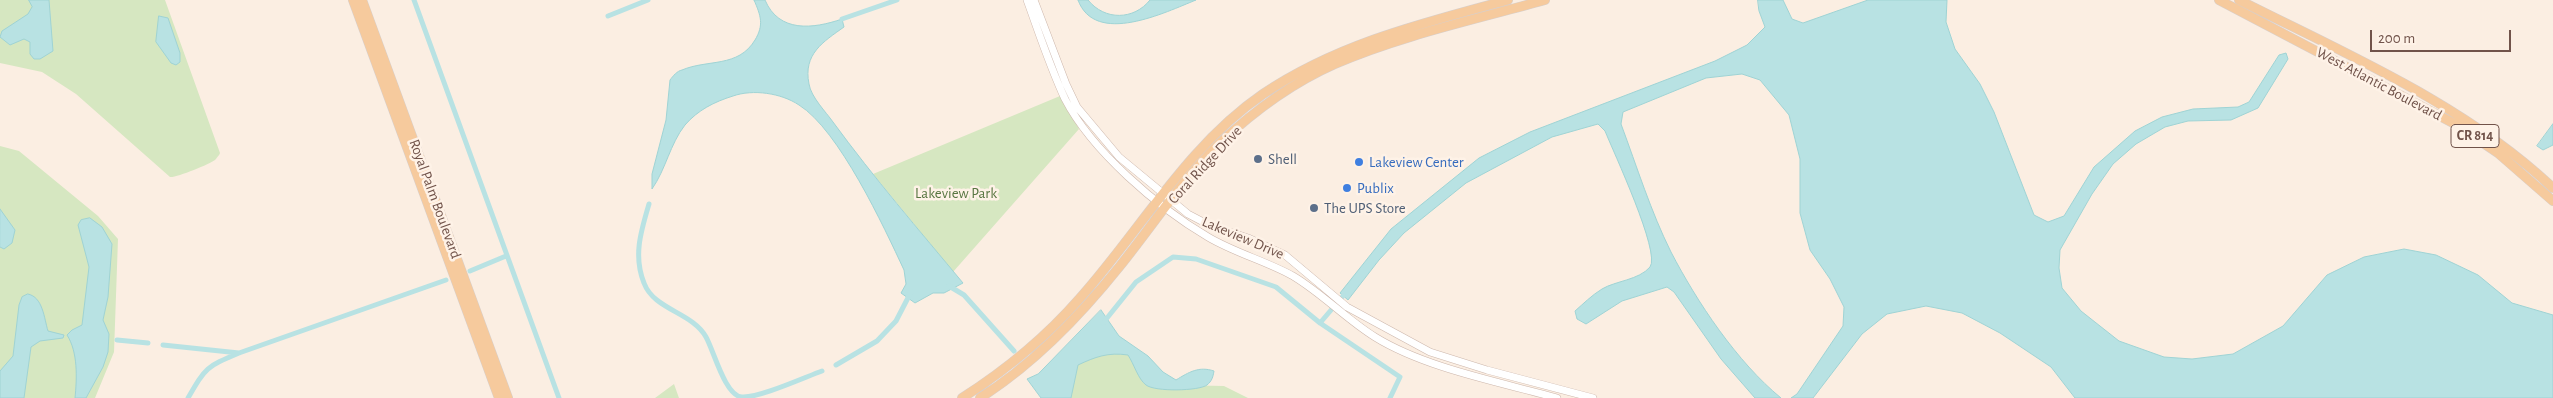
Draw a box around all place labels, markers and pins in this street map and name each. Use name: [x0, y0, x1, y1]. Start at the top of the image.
place label: Shell: [1268, 150, 1297, 168]
marker: Shell: [1252, 153, 1264, 165]
place label: Lakeview Center: [1369, 153, 1464, 171]
marker: Lakeview Center: [1353, 156, 1365, 168]
place label: Publix: [1357, 179, 1394, 197]
marker: Publix: [1341, 182, 1353, 194]
place label: The UPS Store: [1324, 199, 1406, 217]
marker: The UPS Store: [1308, 202, 1320, 214]

